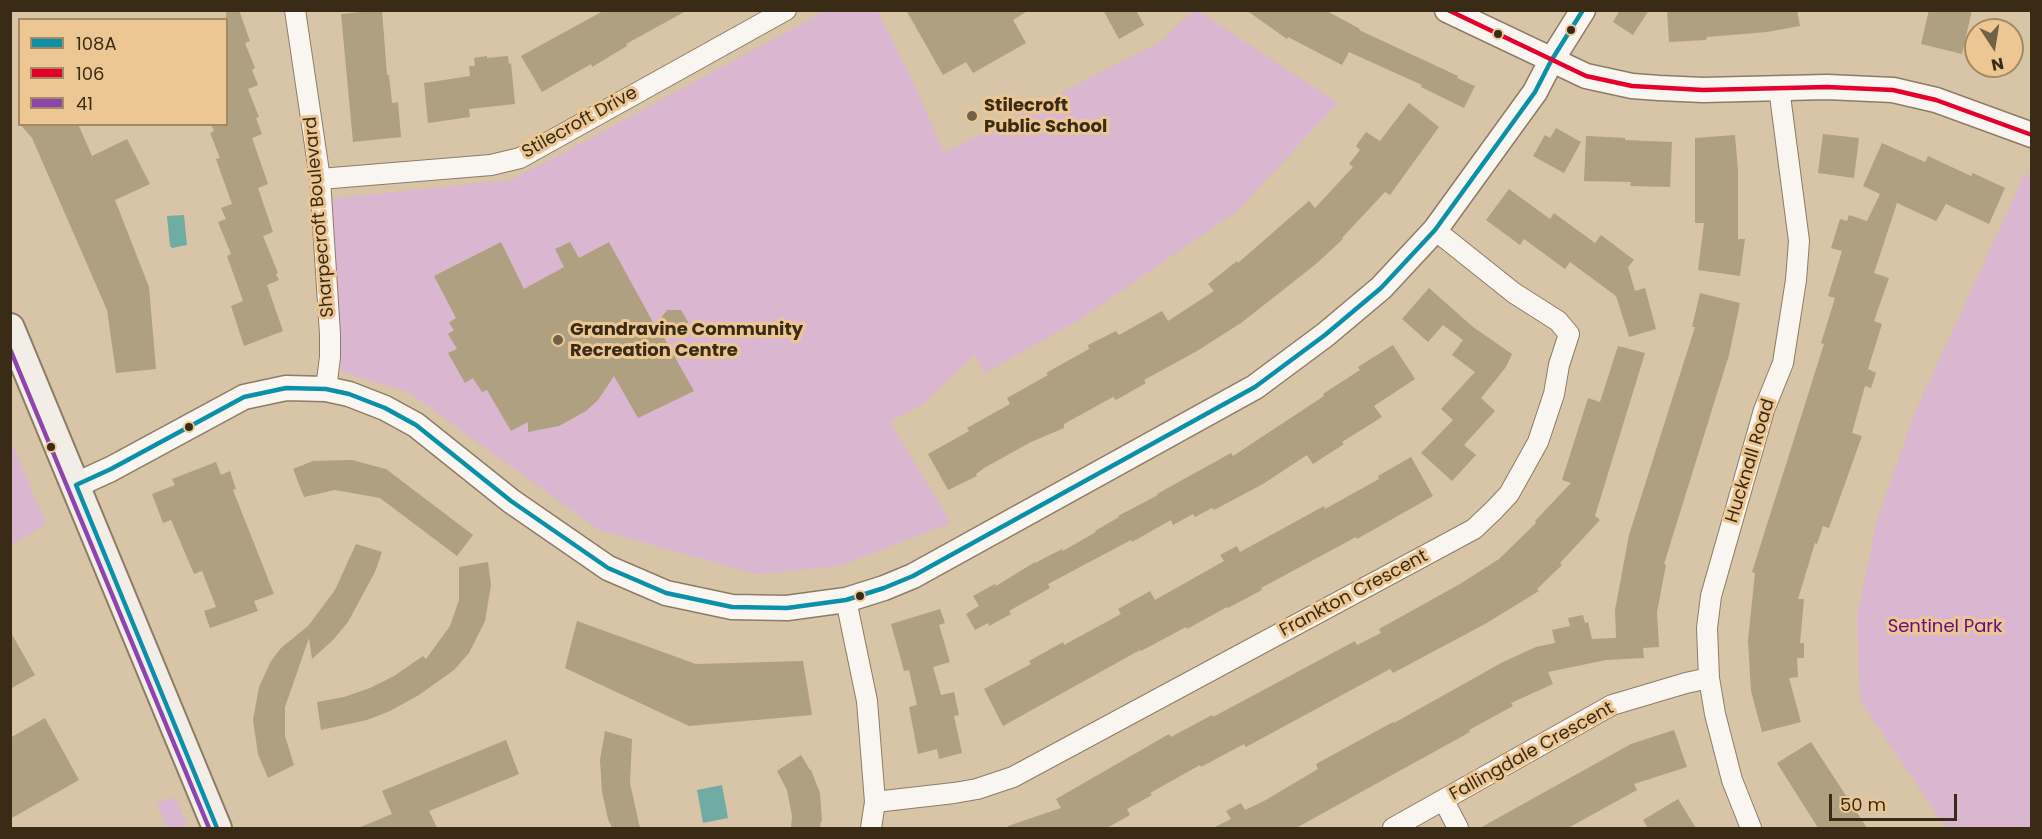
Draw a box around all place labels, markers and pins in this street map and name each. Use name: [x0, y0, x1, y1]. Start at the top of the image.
unlabelled marker: [1565, 24, 1577, 36]
unlabelled marker: [1492, 28, 1504, 40]
place label: Stilecroft Public School: [984, 95, 1107, 138]
marker: Stilecroft Public School: [965, 109, 979, 123]
place label: Grandravine Community Recreation Centre: [570, 319, 803, 362]
marker: Grandravine Community Recreation Centre: [551, 333, 565, 347]
unlabelled marker: [183, 421, 195, 433]
unlabelled marker: [45, 441, 57, 453]
unlabelled marker: [854, 590, 866, 602]

